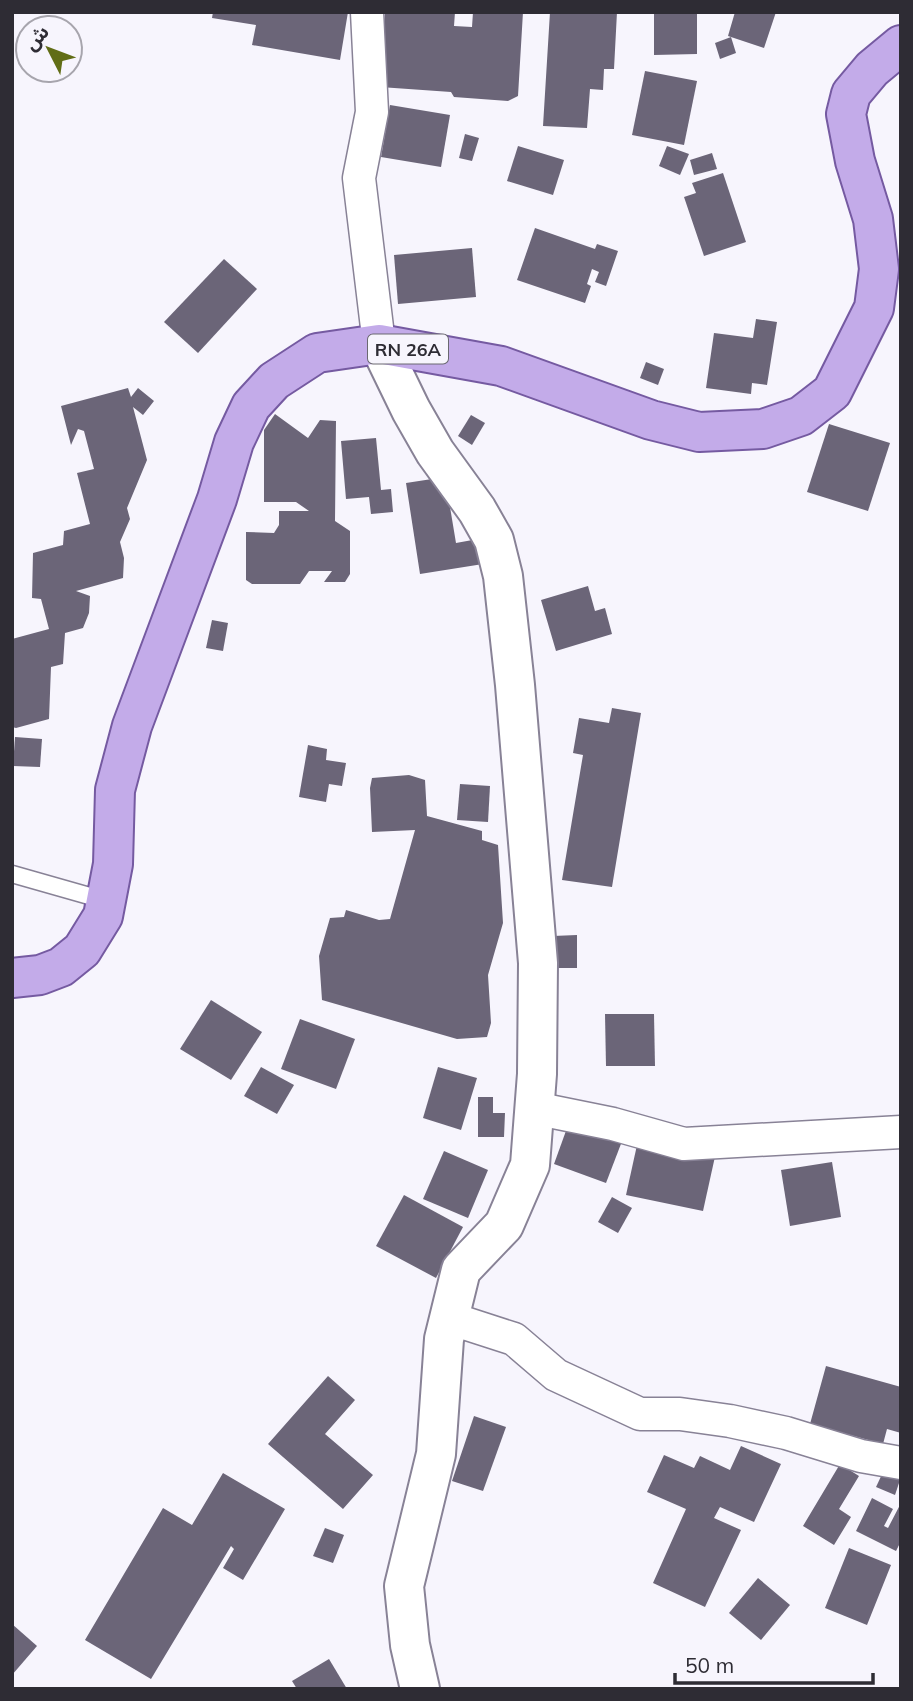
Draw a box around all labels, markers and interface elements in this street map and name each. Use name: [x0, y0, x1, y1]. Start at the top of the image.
north arrow: [14, 14, 84, 84]
text: ش: [19, 20, 54, 55]
road number: RN 26A: [368, 334, 448, 363]
scale bar: [675, 1642, 873, 1686]
text: 50 m: [685, 1652, 734, 1678]

